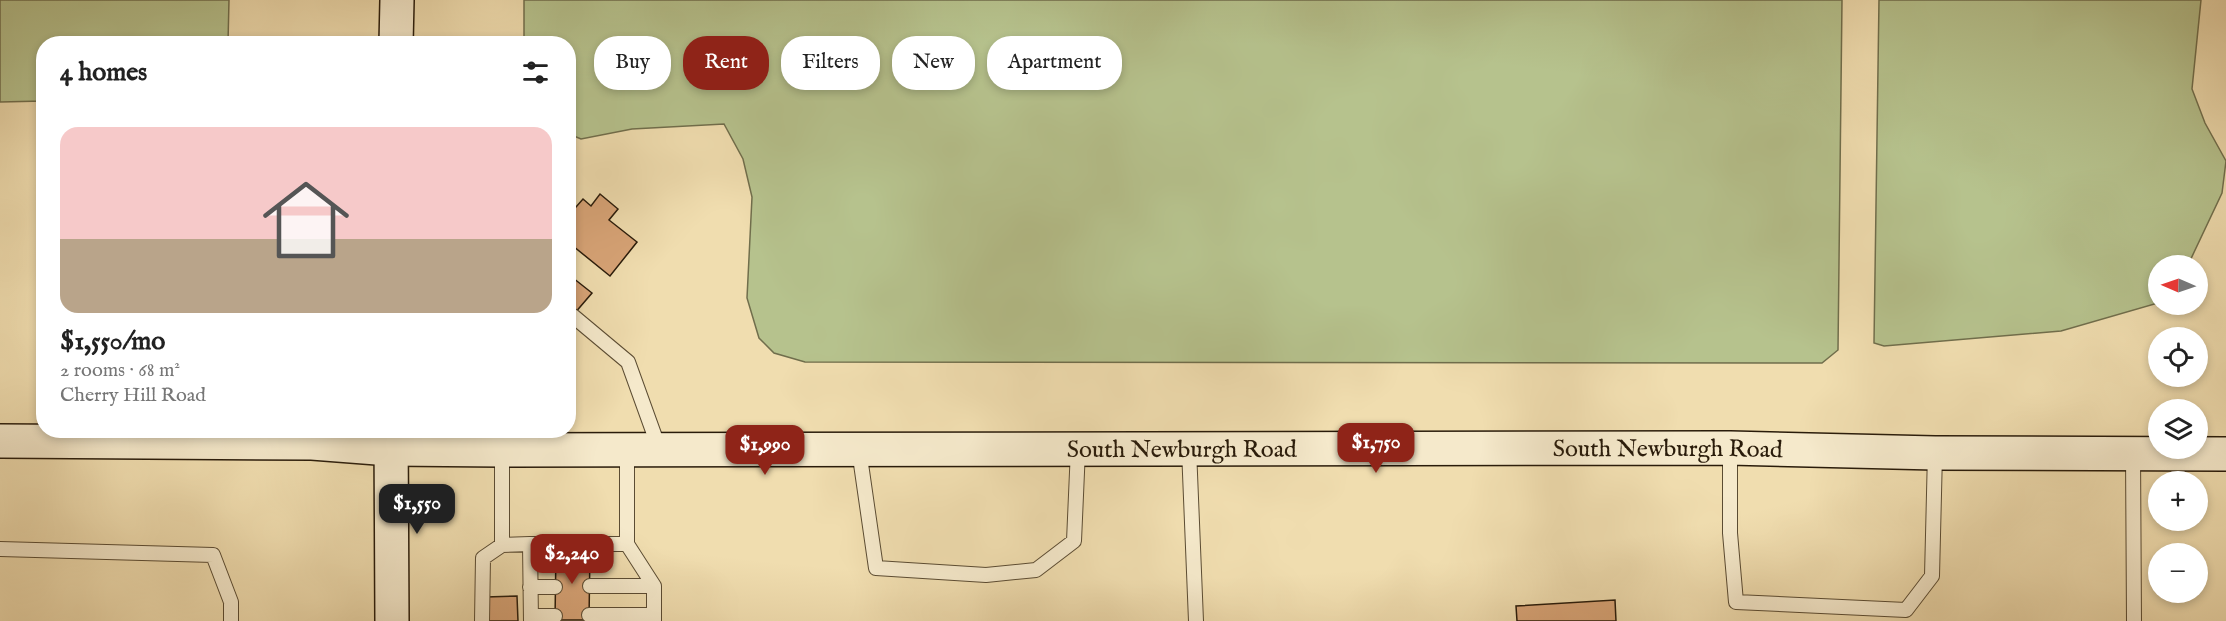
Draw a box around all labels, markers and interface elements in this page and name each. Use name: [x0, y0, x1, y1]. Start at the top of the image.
chip: Buy: [594, 36, 671, 90]
chip: Rent: [683, 36, 769, 90]
chip: Filters: [781, 36, 880, 90]
chip: New: [892, 36, 975, 90]
chip: Apartment: [987, 36, 1122, 90]
text: 4 homes: [60, 56, 147, 89]
icon: filters: [519, 56, 552, 89]
icon: home: [252, 166, 360, 274]
north arrow: [2148, 255, 2208, 315]
map controls: [2148, 255, 2208, 603]
text: $1,550/mo: [60, 325, 165, 358]
button: locate: [2148, 327, 2208, 387]
text: 2 rooms · 68 m²: [60, 358, 180, 383]
text: Cherry Hill Road: [60, 383, 206, 408]
button: layers: [2148, 399, 2208, 459]
pin: $1,750: [1327, 423, 1425, 474]
pin: $1,990: [716, 425, 814, 476]
text: $1,750: [1351, 430, 1401, 455]
text: $1,990: [739, 432, 791, 457]
street label: South Newburgh Road: [1553, 434, 1783, 466]
street label: South Newburgh Road: [1067, 435, 1297, 466]
button: +: [2148, 471, 2208, 531]
pin: $1,550: [368, 484, 466, 535]
text: $1,550: [393, 491, 441, 516]
pin: $2,240: [523, 534, 621, 585]
text: $2,240: [545, 541, 599, 566]
button: −: [2148, 543, 2208, 603]

